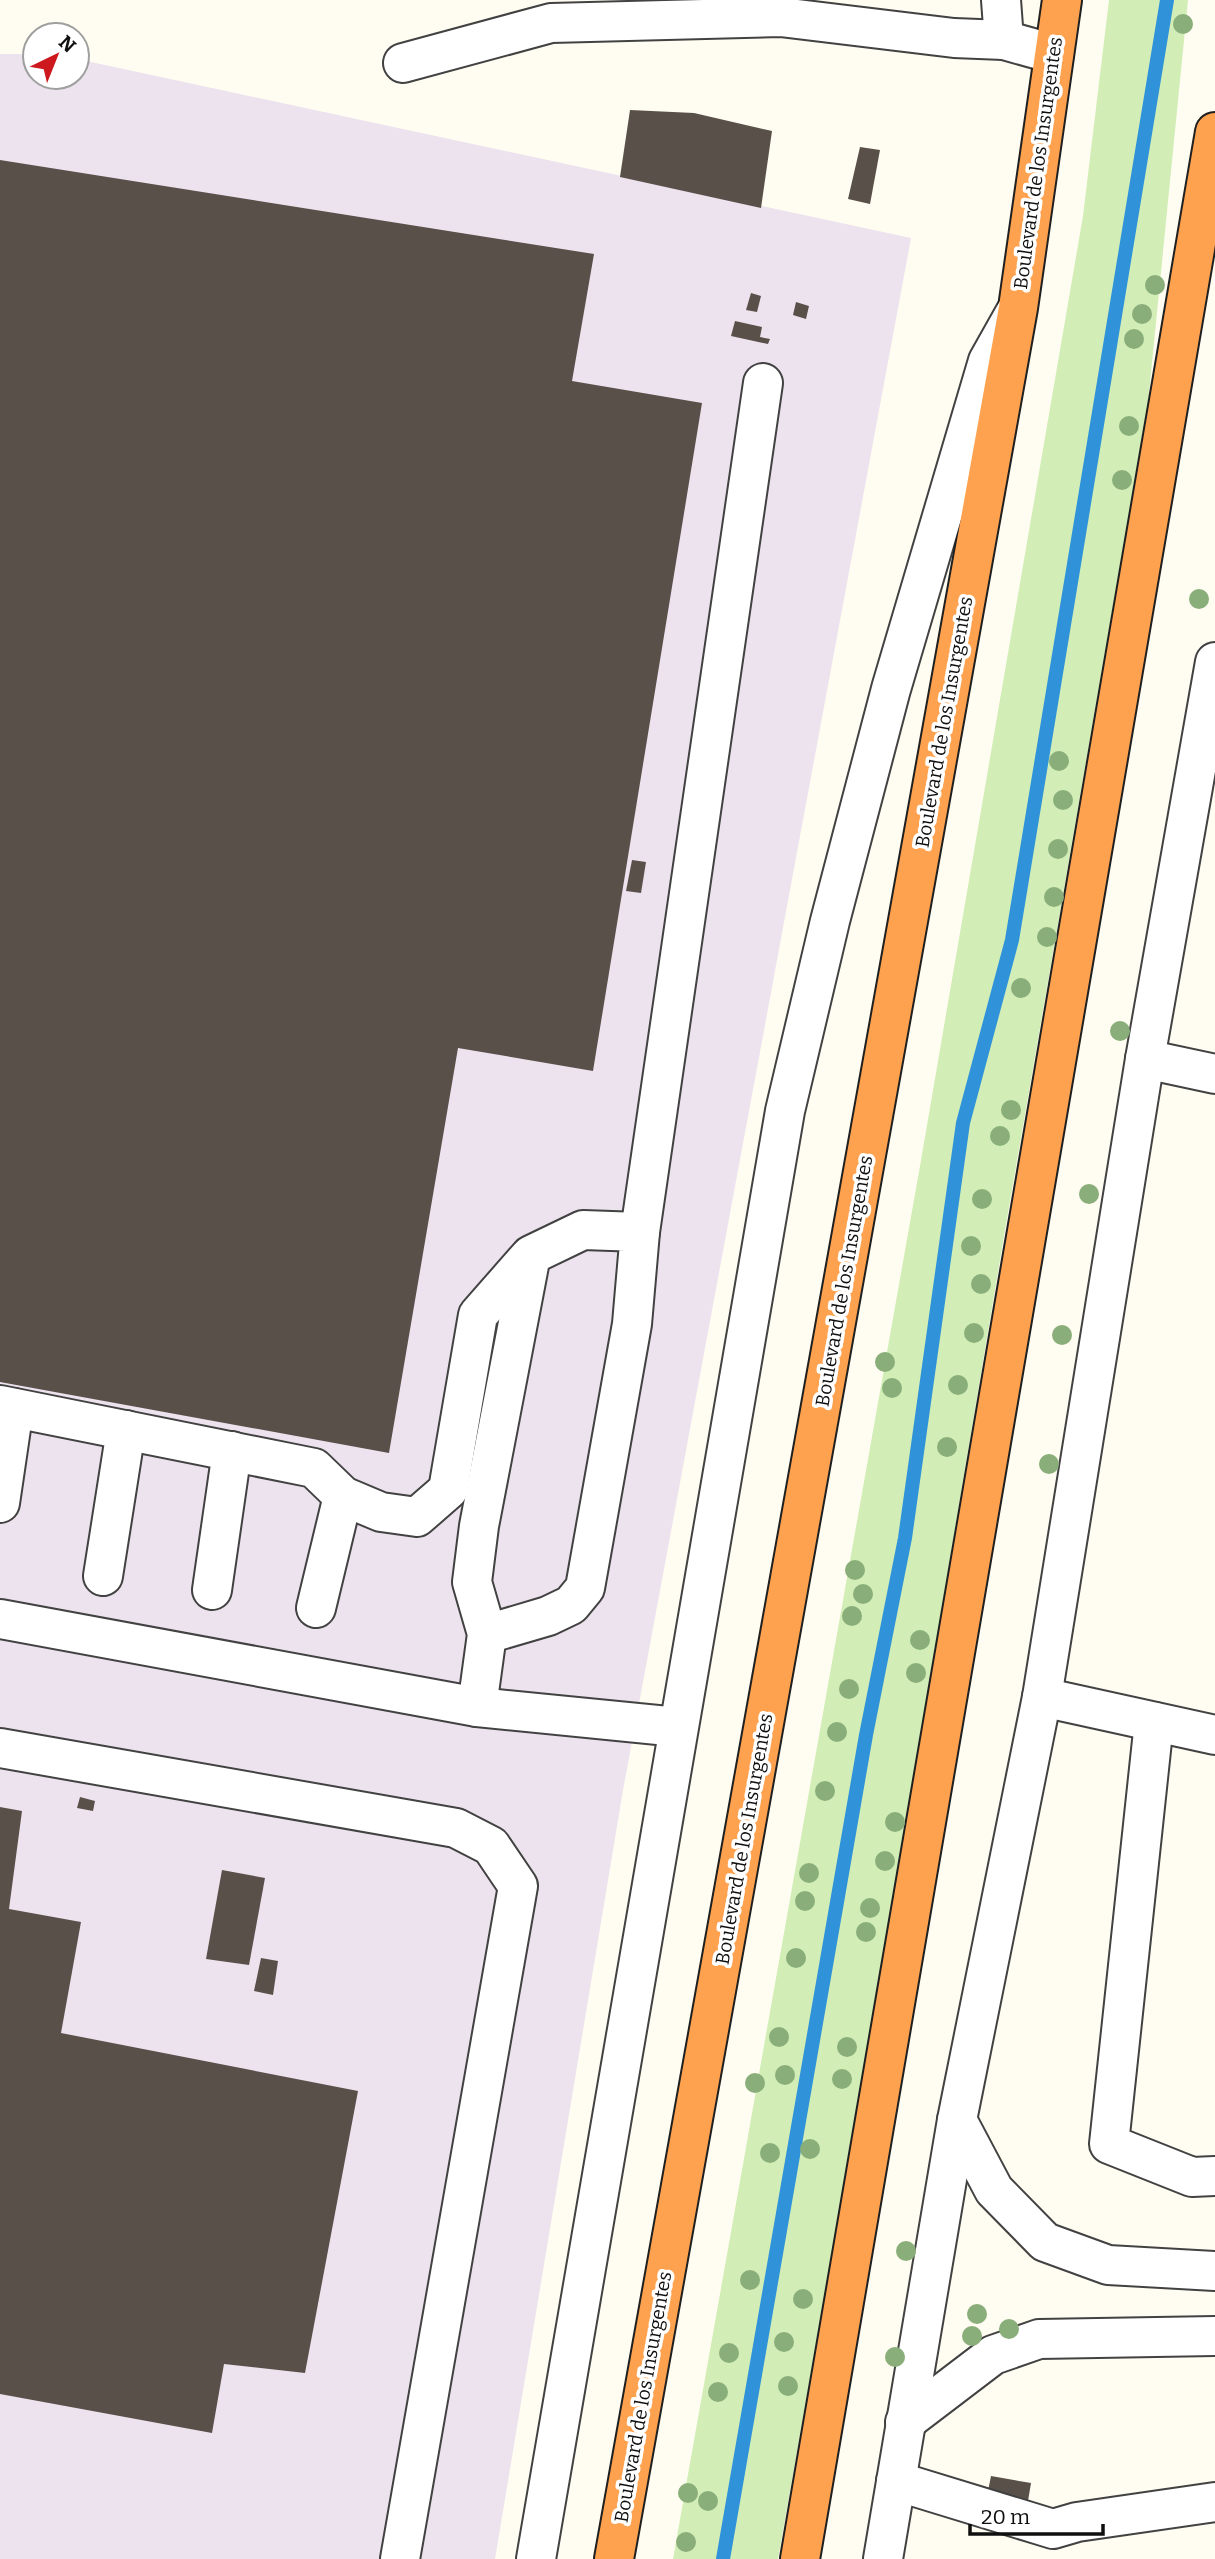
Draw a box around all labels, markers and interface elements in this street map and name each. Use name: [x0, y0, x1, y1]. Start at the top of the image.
north arrow: [21, 21, 91, 91]
text: N: [54, 31, 81, 58]
street label: Boulevard de los Insurgentes: [1009, 35, 1067, 291]
street label: Boulevard de los Insurgentes: [911, 595, 977, 849]
street label: Boulevard de los Insurgentes: [811, 1154, 877, 1408]
street label: Boulevard de los Insurgentes: [711, 1712, 777, 1966]
street label: Boulevard de los Insurgentes: [610, 2270, 676, 2524]
scale bar: [970, 2492, 1103, 2536]
text: 20 m: [981, 2504, 1030, 2530]

